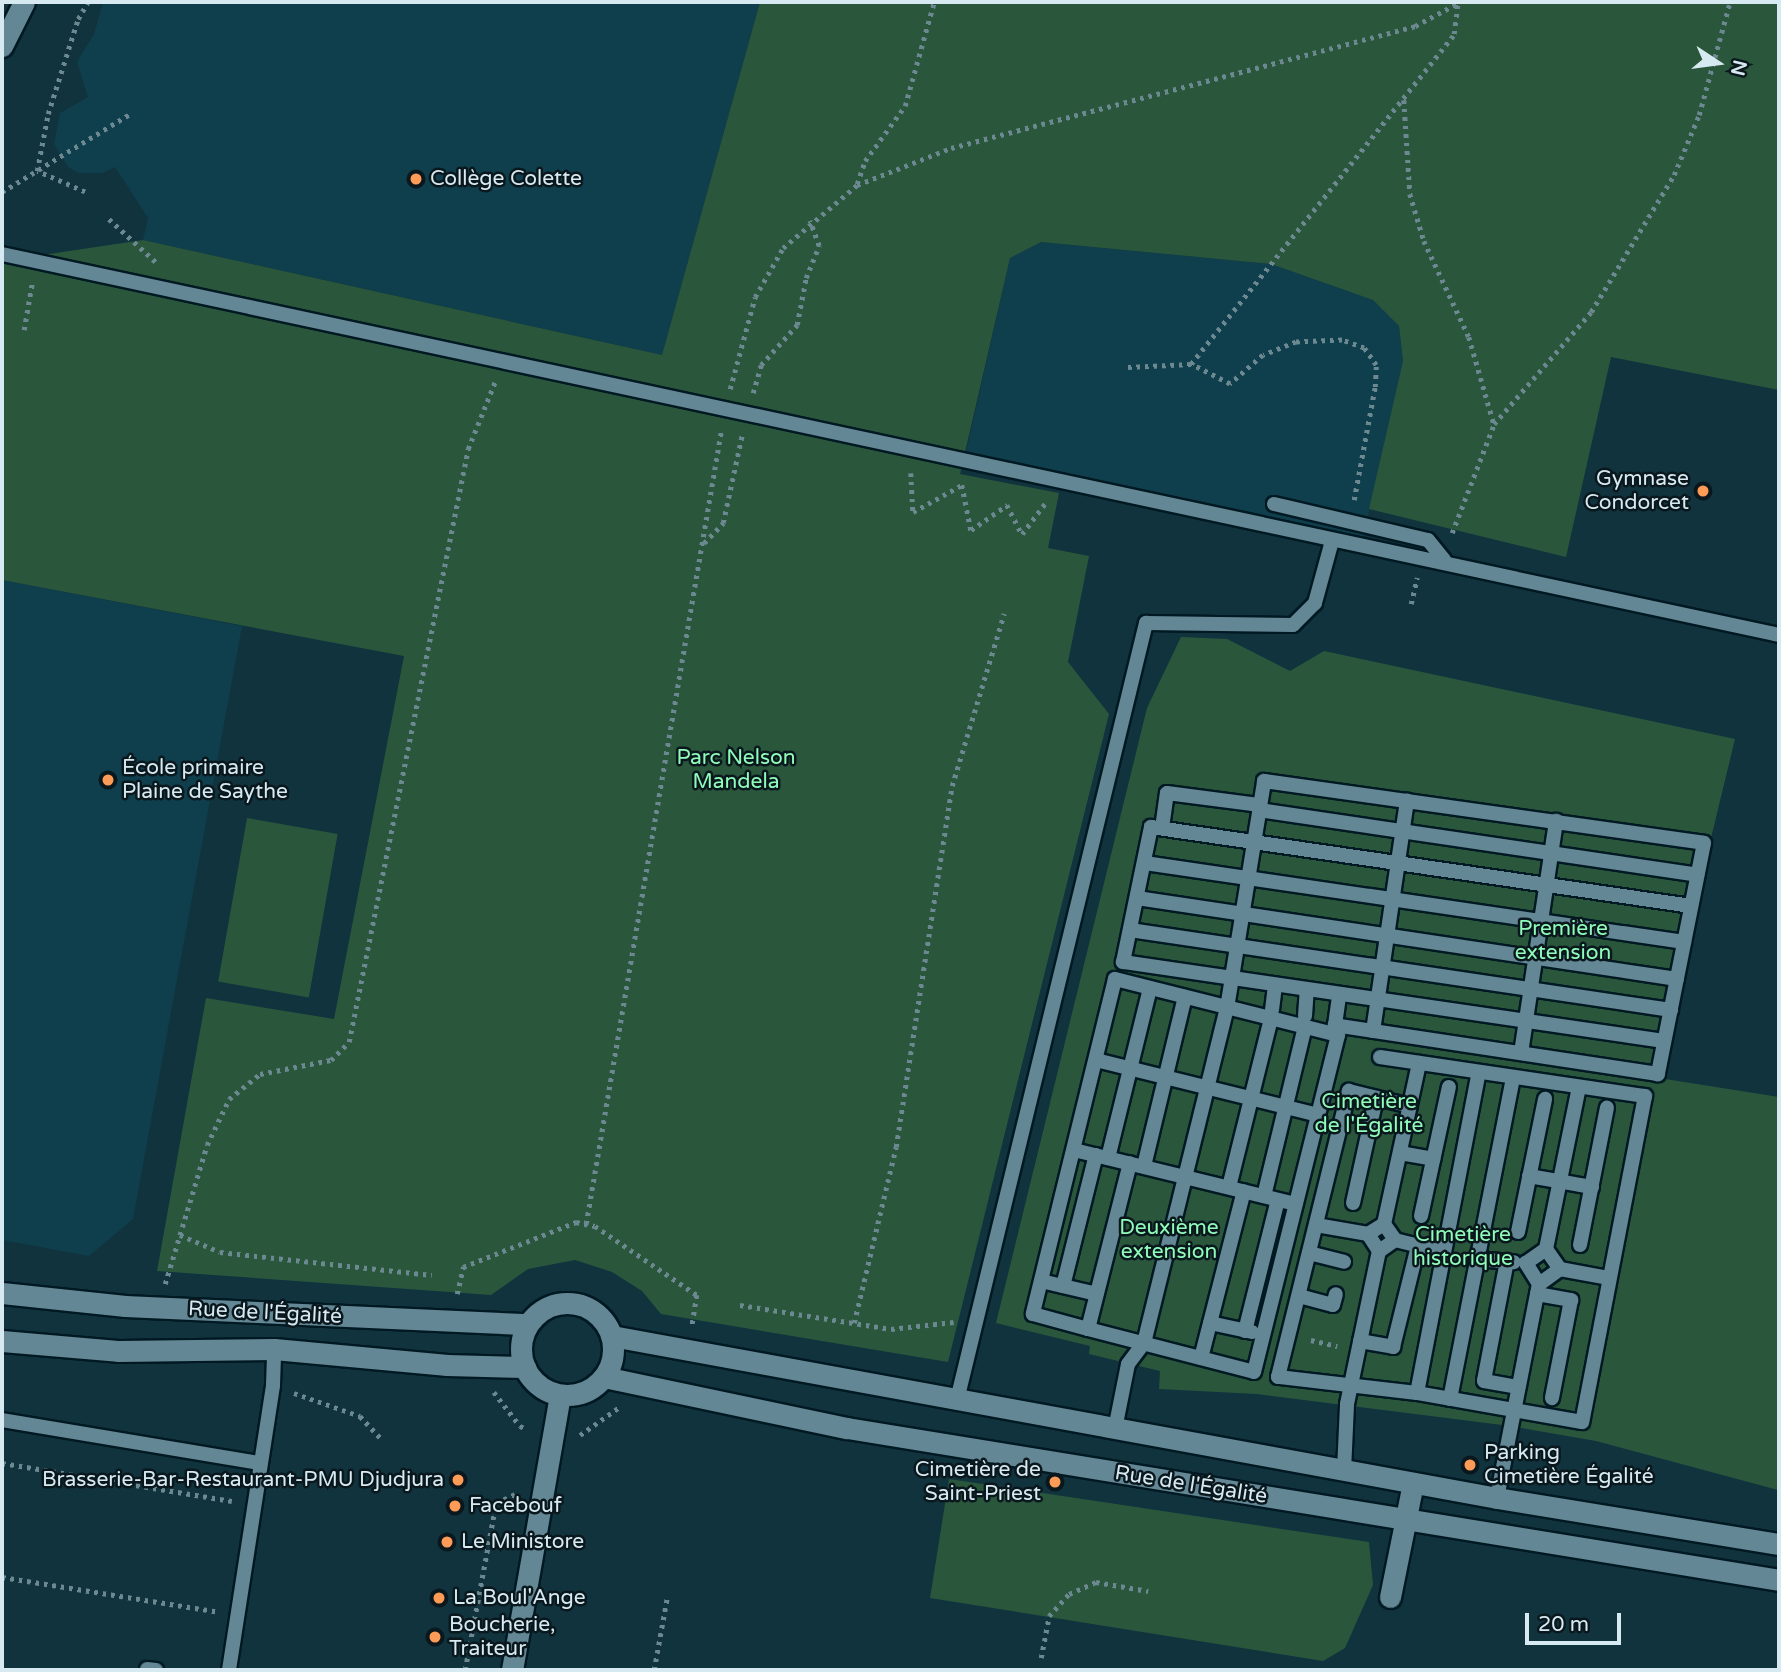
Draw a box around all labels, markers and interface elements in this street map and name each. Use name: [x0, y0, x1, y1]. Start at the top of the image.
north arrow: [1683, 28, 1753, 98]
text: N: [1726, 58, 1751, 78]
place label: Collège Colette: [430, 166, 582, 192]
marker: Collège Colette: [408, 171, 424, 187]
place label: Gymnase Condorcet: [1584, 466, 1689, 516]
marker: Gymnase Condorcet: [1695, 483, 1711, 499]
park label: Parc Nelson Mandela: [676, 745, 796, 795]
place label: École primaire Plaine de Saythe: [122, 755, 288, 805]
marker: École primaire Plaine de Saythe: [100, 772, 116, 788]
park label: Première extension: [1515, 916, 1611, 966]
park label: Cimetière de l'Égalité: [1315, 1089, 1423, 1139]
park label: Deuxième extension: [1119, 1215, 1219, 1265]
park label: Cimetière historique: [1413, 1222, 1513, 1272]
street label: Rue de l'Égalité: [187, 1296, 343, 1330]
place label: Parking Cimetière Égalité: [1484, 1440, 1654, 1490]
place label: Cimetière de Saint-Priest: [915, 1457, 1041, 1507]
marker: Parking Cimetière Égalité: [1462, 1457, 1478, 1473]
street label: Rue de l'Égalité: [1113, 1461, 1269, 1509]
place label: Brasserie-Bar-Restaurant-PMU Djudjura: [42, 1467, 444, 1493]
marker: Brasserie-Bar-Restaurant-PMU Djudjura: [450, 1472, 466, 1488]
marker: Cimetière de Saint-Priest: [1047, 1474, 1063, 1490]
place label: Facebouf: [469, 1493, 562, 1519]
marker: Facebouf: [447, 1498, 463, 1514]
place label: Le Ministore: [461, 1529, 584, 1555]
marker: Le Ministore: [439, 1534, 455, 1550]
place label: La Boul'Ange: [453, 1585, 586, 1611]
marker: La Boul'Ange: [431, 1590, 447, 1606]
scale bar: [1529, 1598, 1625, 1642]
place label: Boucherie, Traiteur: [449, 1612, 555, 1662]
text: 20 m: [1538, 1612, 1589, 1637]
marker: Boucherie, Traiteur: [427, 1629, 443, 1645]

